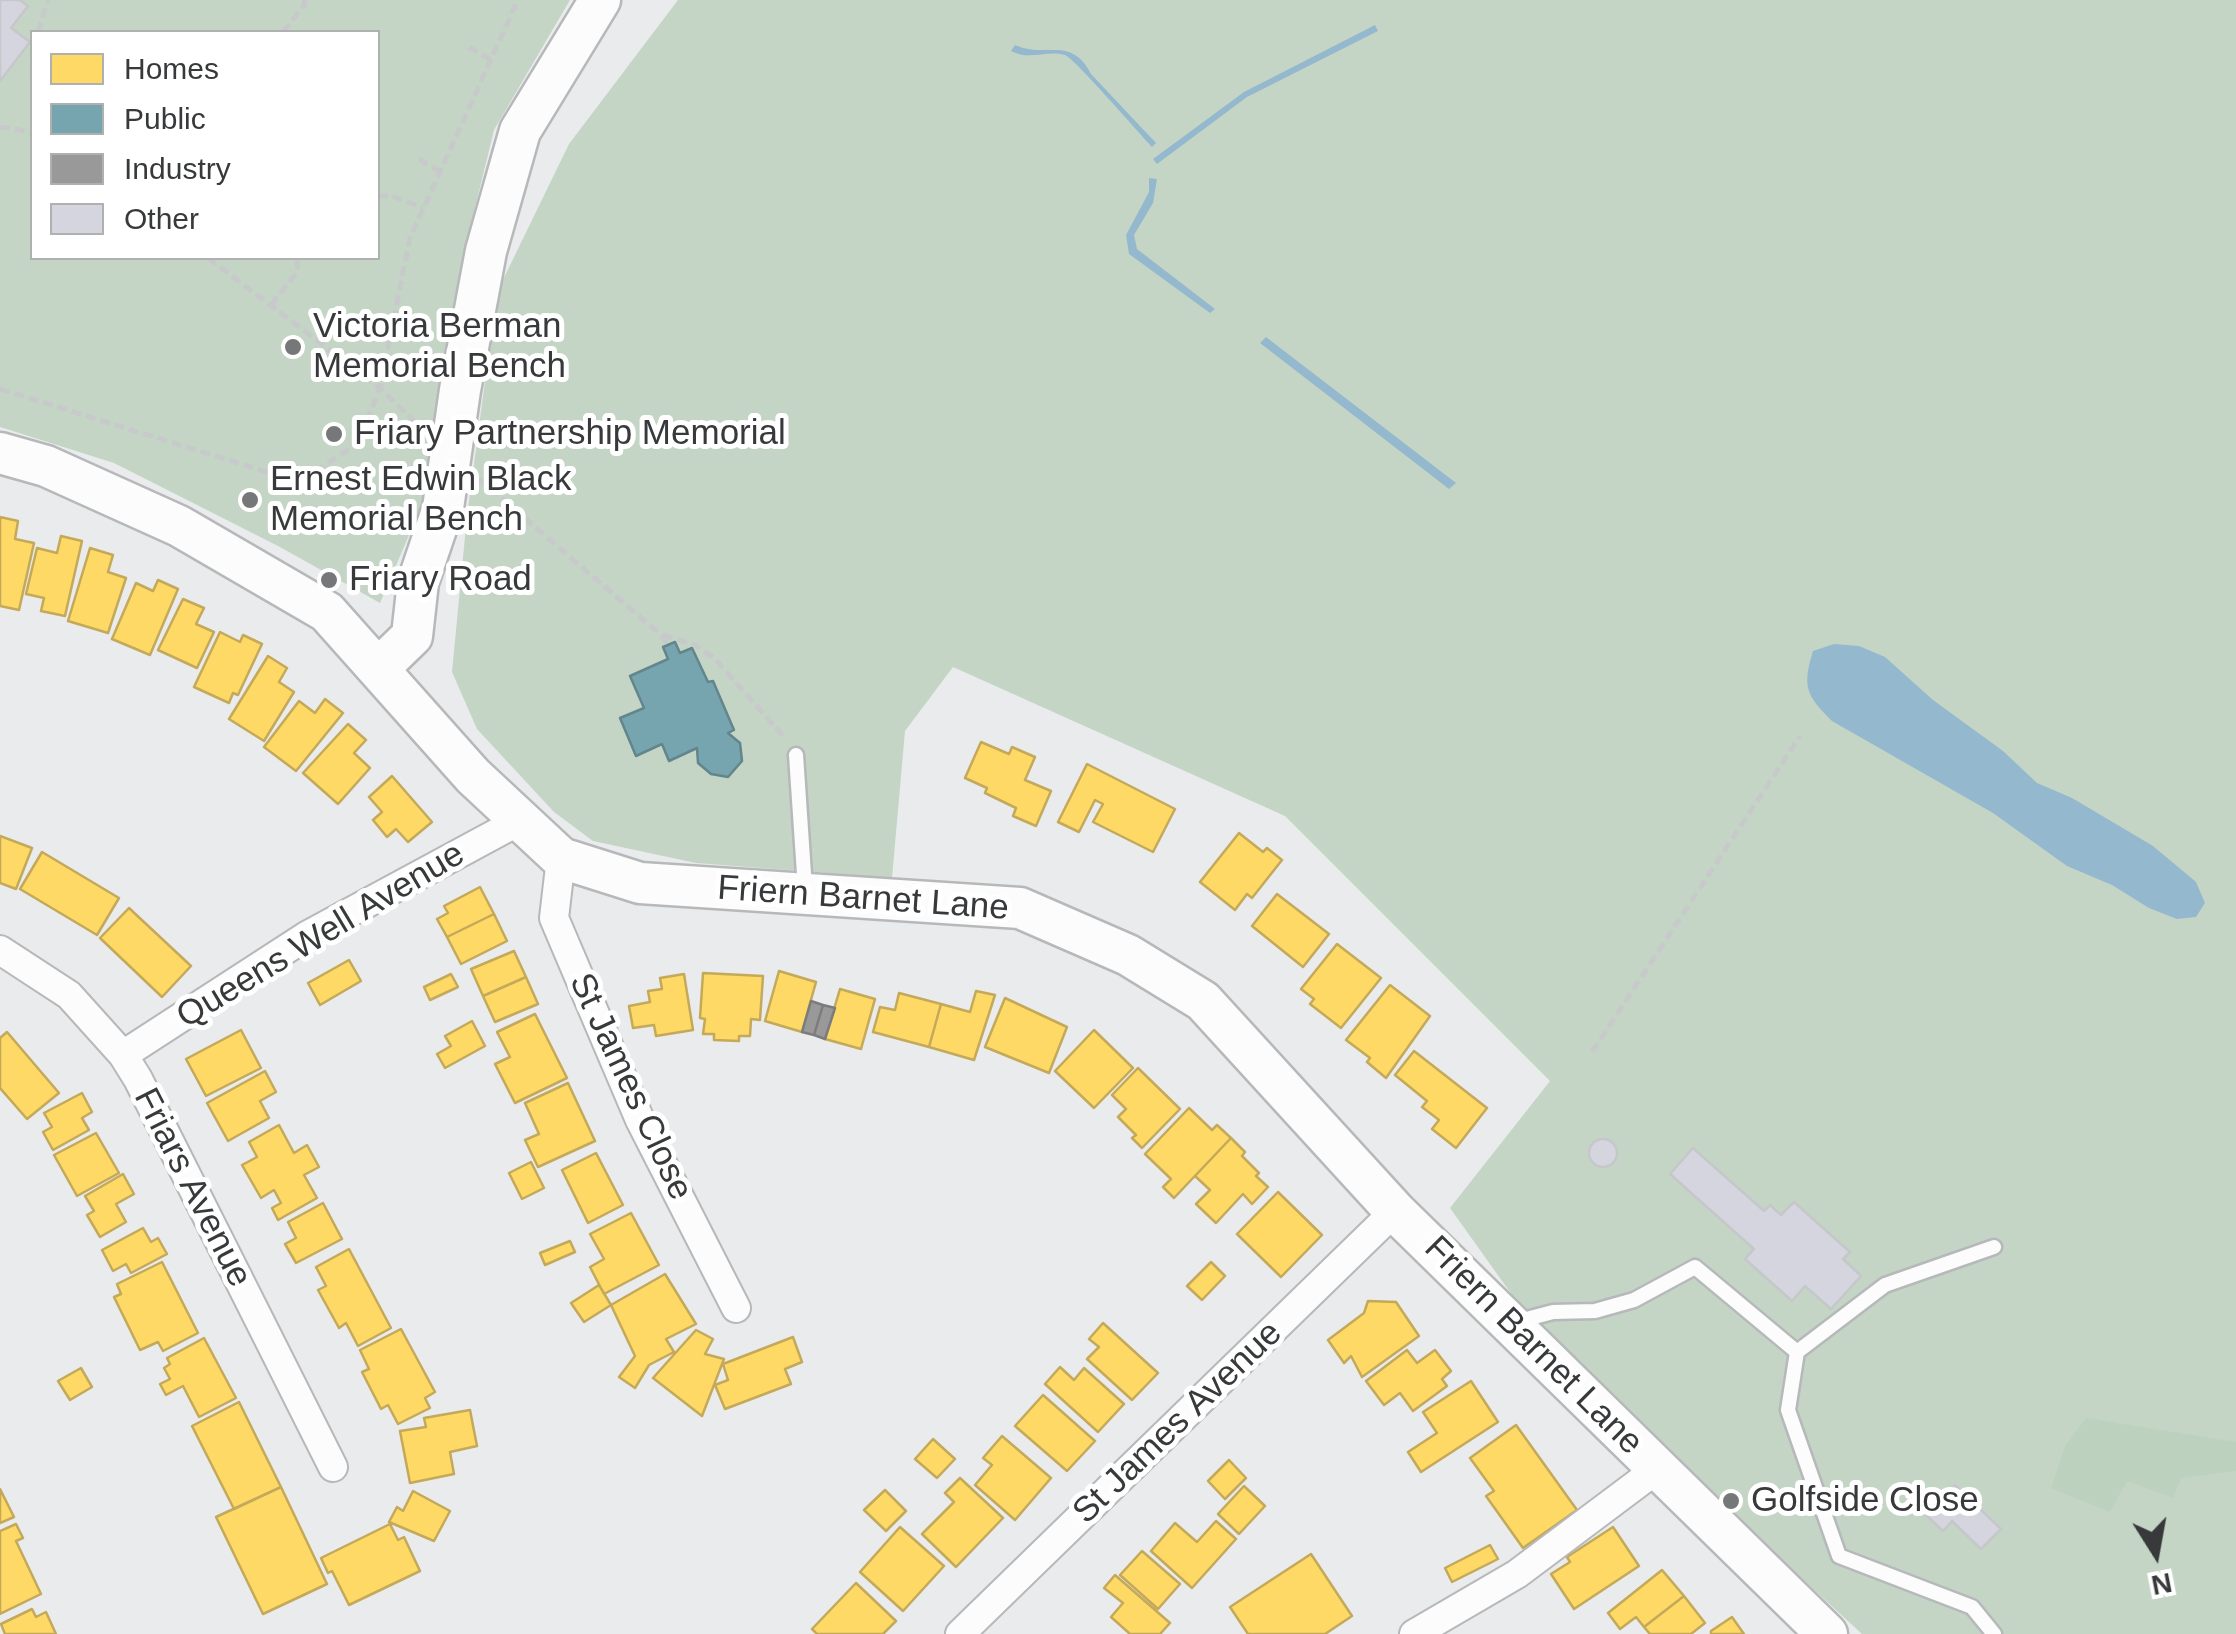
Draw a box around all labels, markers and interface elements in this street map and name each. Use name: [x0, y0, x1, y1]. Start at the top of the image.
legend: [30, 30, 380, 260]
text: Homes: [124, 52, 219, 85]
text: Public: [124, 102, 206, 135]
text: Industry: [124, 152, 231, 185]
text: Other: [124, 202, 199, 235]
place label: Victoria Berman Memorial Bench: [313, 306, 566, 388]
marker: Victoria Berman Memorial Bench: [282, 336, 304, 358]
place label: Friary Partnership Memorial: [354, 413, 786, 455]
marker: Friary Partnership Memorial: [323, 423, 345, 445]
place label: Ernest Edwin Black Memorial Bench: [270, 459, 572, 541]
marker: Ernest Edwin Black Memorial Bench: [239, 489, 261, 511]
place label: Friary Road: [349, 559, 532, 601]
marker: Friary Road: [318, 569, 340, 591]
street label: Queens Well Avenue: [170, 834, 472, 1038]
street label: Friern Barnet Lane: [716, 868, 1010, 930]
street label: St James Close: [559, 967, 701, 1207]
street label: Friars Avenue: [124, 1082, 260, 1294]
street label: Friern Barnet Lane: [1415, 1228, 1651, 1464]
street label: St James Avenue: [1065, 1313, 1291, 1533]
place label: Golfside Close: [1751, 1480, 1979, 1522]
marker: Golfside Close: [1720, 1490, 1742, 1512]
north arrow: [2106, 1504, 2206, 1604]
text: N: [2149, 1567, 2175, 1601]

